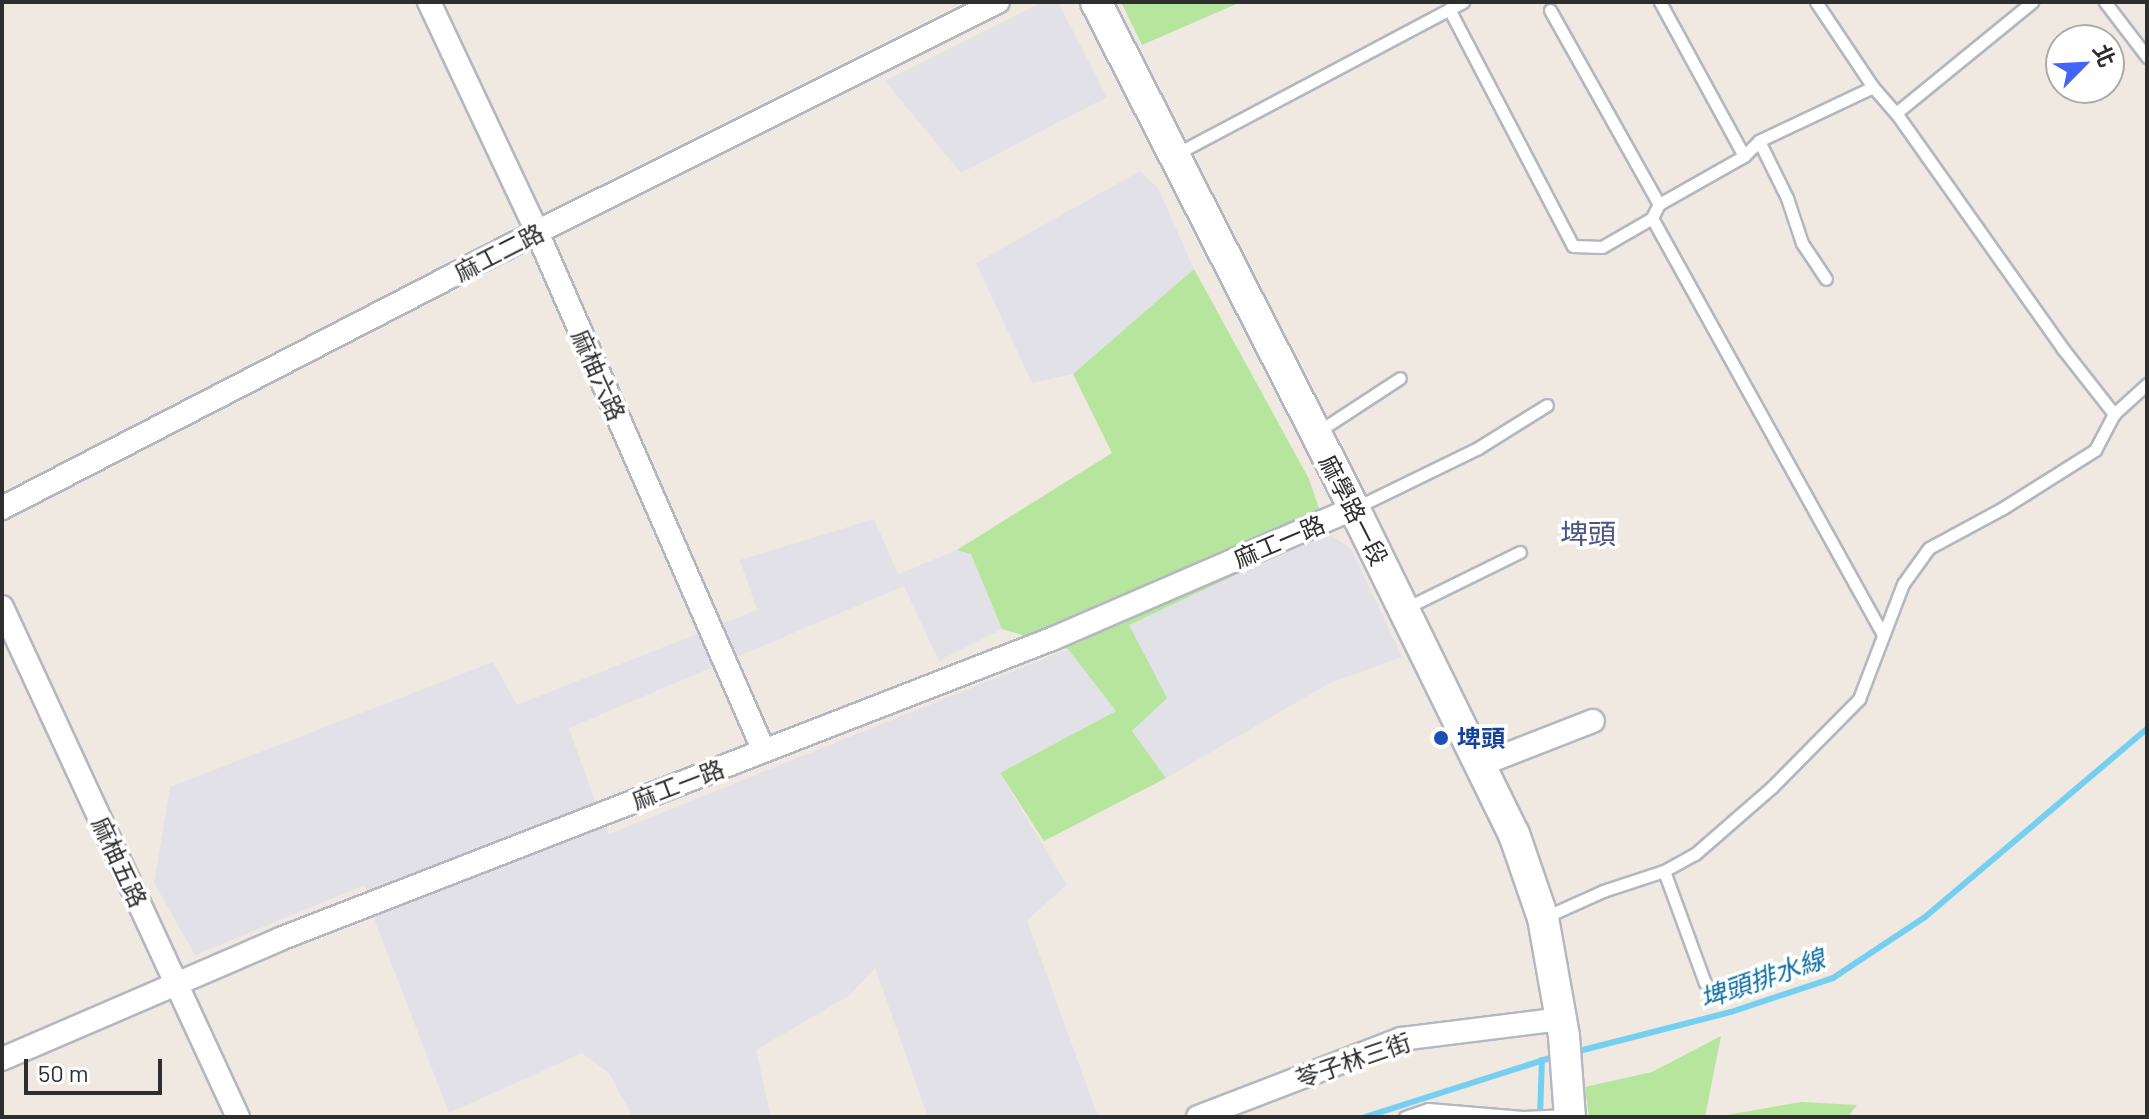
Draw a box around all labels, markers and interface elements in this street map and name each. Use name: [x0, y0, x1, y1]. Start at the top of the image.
north arrow: [2045, 24, 2125, 104]
text: 北: [2089, 40, 2121, 70]
street label: 麻工二路: [450, 217, 548, 287]
street label: 麻柚六路: [566, 325, 632, 425]
street label: 麻學路一段: [1314, 450, 1394, 570]
street label: 麻工一路: [1229, 509, 1329, 573]
district label: 埤頭: [1560, 516, 1616, 550]
place label: 埤頭: [1457, 724, 1505, 752]
marker: 埤頭: [1432, 729, 1450, 747]
street label: 麻工一路: [628, 753, 728, 815]
street label: 麻柚五路: [87, 812, 153, 912]
water label: 埤頭排水線: [1695, 942, 1829, 1014]
street label: 苓子林三街: [1292, 1027, 1414, 1093]
scale bar: [28, 1043, 166, 1093]
text: 50 m: [38, 1058, 89, 1087]

